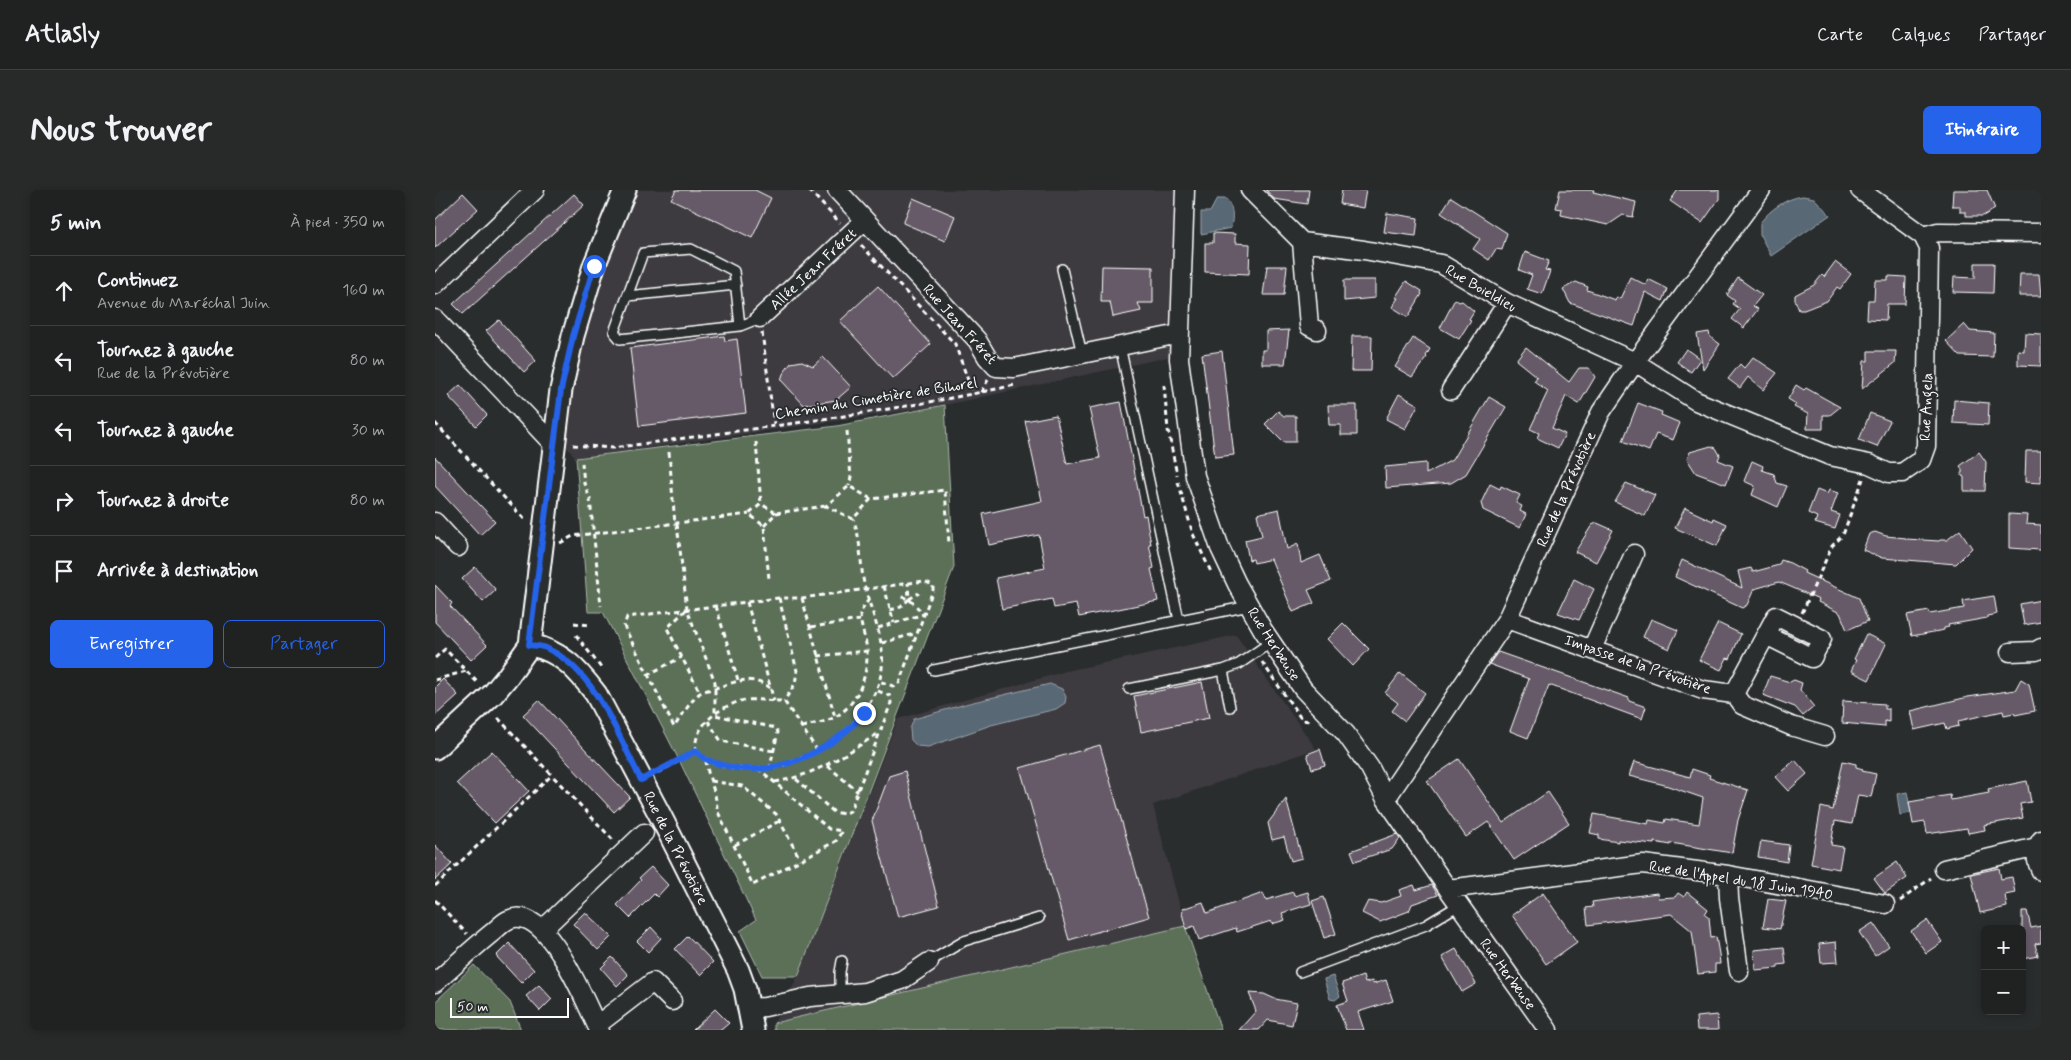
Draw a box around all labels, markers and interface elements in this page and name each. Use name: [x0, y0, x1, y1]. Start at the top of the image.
text: Atlasly: [25, 19, 100, 50]
text: Carte: [1817, 23, 1863, 47]
text: Calques: [1891, 23, 1950, 47]
text: Partager: [1978, 23, 2046, 47]
button: Itinéraire: [1923, 106, 2041, 154]
text: Nous trouver: [30, 107, 212, 153]
text: 5 min: [50, 209, 102, 237]
text: À pied · 350 m: [290, 212, 385, 233]
street label: Allée Jean Fréret: [766, 224, 862, 315]
route start: [583, 255, 606, 278]
street label: Rue Boieldieu: [1441, 260, 1520, 317]
text: Continuez: [97, 268, 178, 293]
icon: ahead: [50, 277, 78, 305]
text: 160 m: [342, 280, 385, 301]
street label: Rue Jean Fréret: [918, 280, 1001, 370]
text: Avenue du Maréchal Juin: [97, 293, 270, 314]
text: Tournez à gauche: [97, 338, 234, 363]
icon: left: [50, 347, 78, 375]
text: 80 m: [350, 350, 385, 371]
text: Rue de la Prévotière: [97, 363, 230, 384]
street label: Chemin du Cimetière de Bihorel: [774, 373, 979, 425]
street label: Rue Angela: [1916, 373, 1939, 442]
icon: left: [50, 417, 78, 445]
text: Tournez à gauche: [97, 418, 234, 443]
text: 30 m: [352, 420, 385, 441]
street label: Rue de la Prévotière: [1532, 428, 1601, 550]
icon: right: [50, 487, 78, 515]
text: Tournez à droite: [97, 488, 229, 513]
text: 80 m: [350, 490, 385, 511]
icon: arrive: [50, 557, 78, 585]
text: Arrivée à destination: [97, 558, 258, 583]
street label: Rue Herbeuse: [1242, 604, 1305, 685]
button: Enregistrer: [50, 620, 213, 668]
button: Partager: [223, 620, 385, 668]
street label: Impasse de la Prévotière: [1562, 630, 1714, 699]
route end: [853, 702, 876, 725]
street label: Rue de la Prévotière: [638, 788, 712, 908]
street label: Rue de l'Appel du 18 Juin 1940: [1647, 857, 1834, 906]
map controls: [1981, 925, 2026, 1015]
button: +: [1981, 925, 2026, 970]
street label: Rue Herbeuse: [1474, 935, 1540, 1015]
button: −: [1981, 970, 2026, 1015]
scale bar: [450, 995, 569, 1018]
text: 50 m: [457, 998, 488, 1016]

